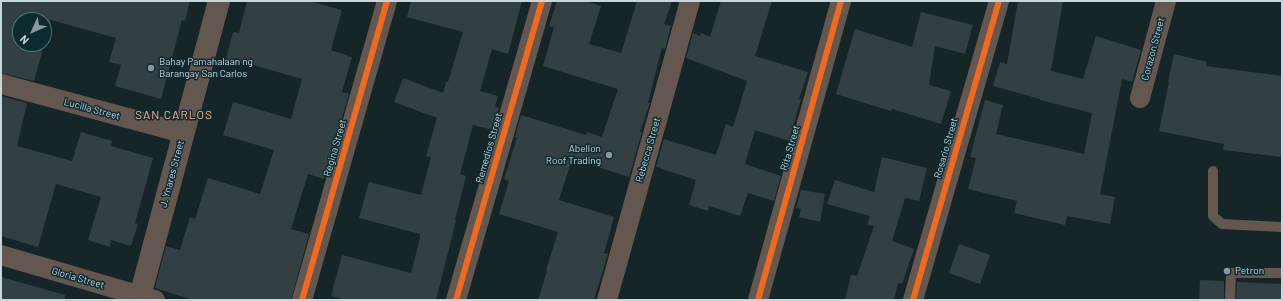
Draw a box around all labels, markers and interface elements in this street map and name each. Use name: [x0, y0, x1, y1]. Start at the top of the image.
north arrow: [12, 12, 52, 52]
street label: Corazon Street: [1139, 16, 1167, 82]
text: N: [17, 33, 31, 47]
place label: Bahay Pamahalaan ng Barangay San Carlos: [159, 56, 253, 80]
marker: Bahay Pamahalaan ng Barangay San Carlos: [146, 63, 156, 73]
street label: Lucilla Street: [63, 96, 121, 122]
district label: SAN CARLOS: [135, 108, 213, 122]
street label: Remedios Street: [473, 111, 505, 185]
street label: Rebecca Street: [633, 116, 663, 184]
street label: Rosario Street: [932, 116, 960, 180]
street label: Regina Street: [321, 118, 349, 178]
street label: Rita Street: [778, 124, 802, 172]
street label: J. Ynares Street: [157, 139, 187, 209]
place label: Abellon Roof Trading: [546, 143, 601, 166]
marker: Abellon Roof Trading: [604, 150, 614, 160]
street label: Gloria Street: [50, 265, 106, 291]
place label: Petron: [1235, 265, 1264, 277]
marker: Petron: [1222, 266, 1232, 276]

